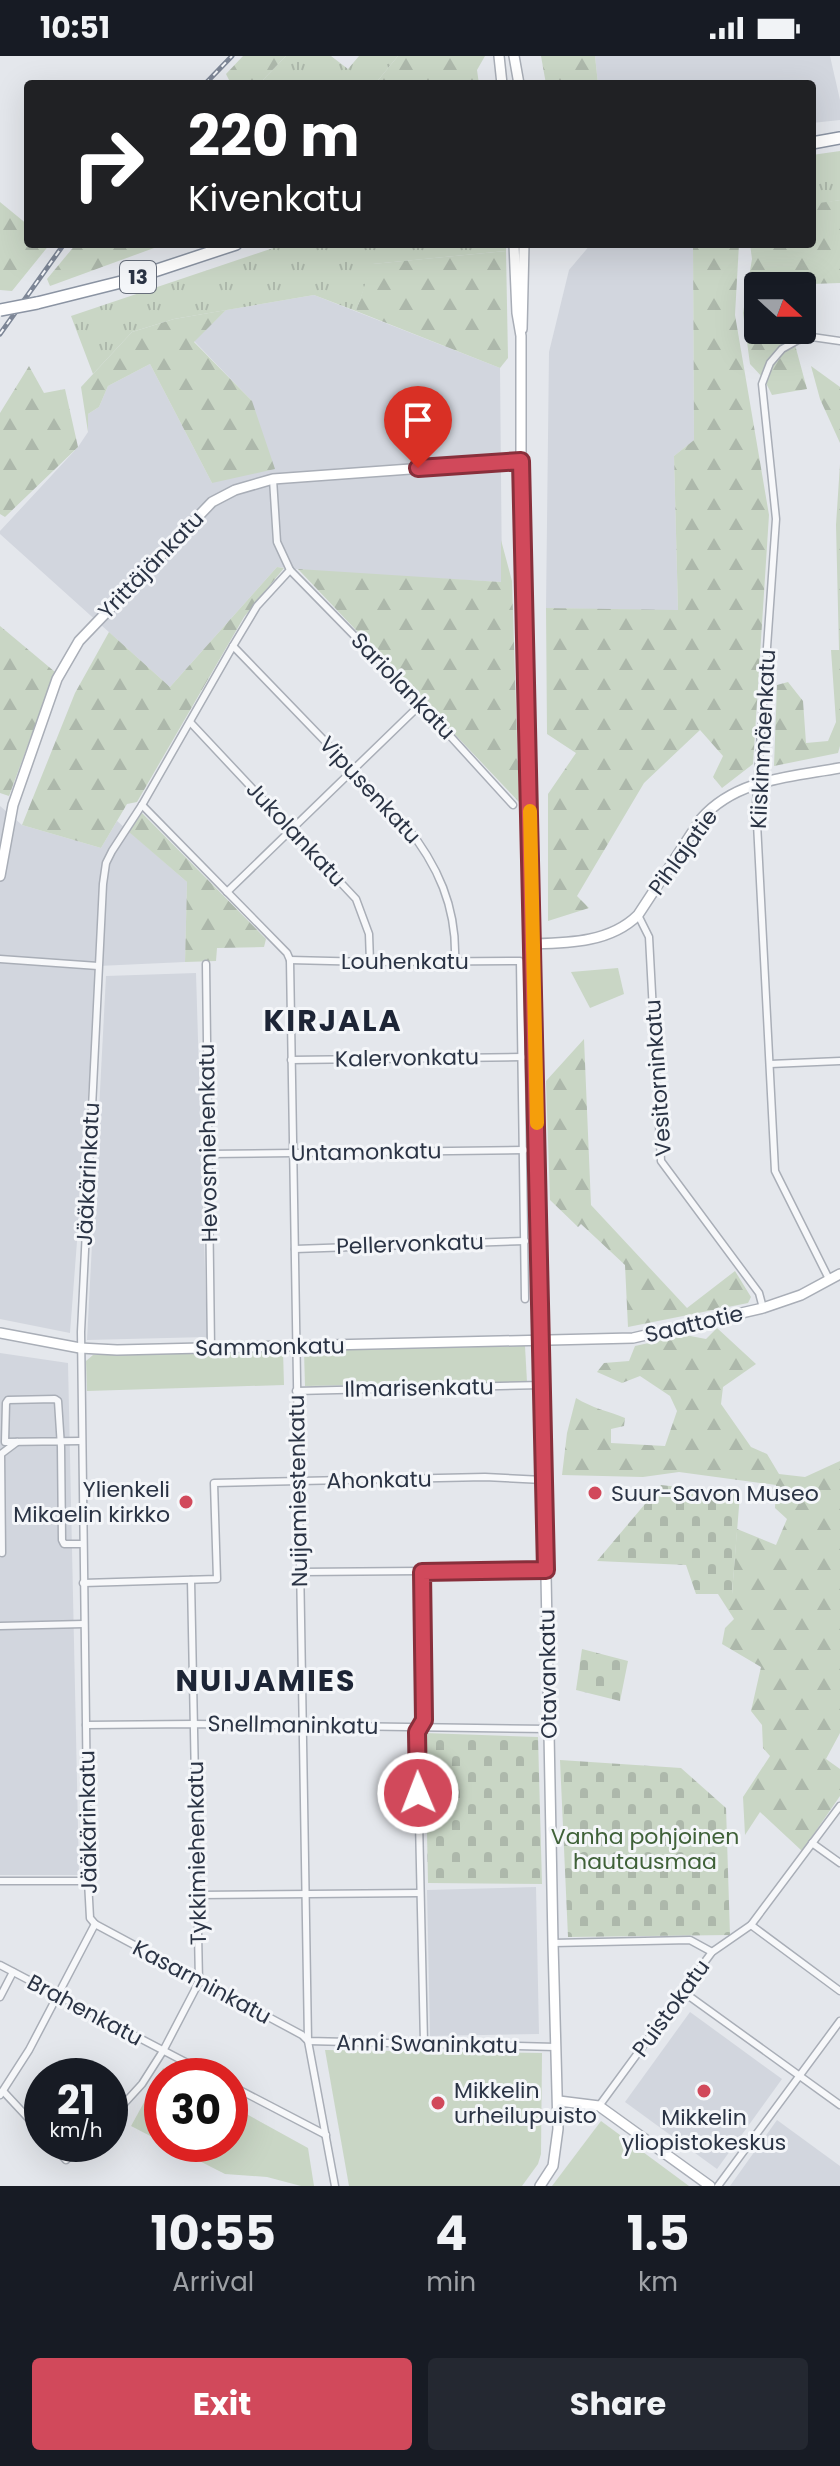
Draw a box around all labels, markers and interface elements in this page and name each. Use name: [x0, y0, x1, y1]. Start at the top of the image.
text: 10:51: [40, 6, 110, 49]
text: 220 m: [188, 97, 360, 176]
icon: right: [56, 112, 160, 216]
text: Kivenkatu: [188, 173, 363, 224]
road number: 13: [120, 261, 156, 293]
north arrow: [744, 272, 816, 344]
map controls: [744, 272, 816, 344]
pin: [384, 386, 452, 468]
icon: arrive: [396, 398, 440, 442]
street label: Yrittäjänkatu: [91, 504, 211, 626]
street label: Sariolankatu: [344, 626, 462, 746]
street label: Kiiskinmäenkatu: [743, 648, 783, 830]
street label: Vipusenkatu: [312, 729, 428, 851]
street label: Jukolankatu: [239, 774, 353, 894]
street label: Pihlajatie: [641, 802, 725, 902]
street label: Louhenkatu: [341, 946, 469, 977]
street label: Vesitorninkatu: [637, 998, 679, 1158]
district label: KIRJALA: [263, 999, 403, 1042]
street label: Kalervonkatu: [335, 1041, 479, 1075]
street label: Hevosmiehenkatu: [191, 1043, 225, 1243]
street label: Jääkärinkatu: [69, 1101, 107, 1247]
street label: Untamonkatu: [290, 1135, 442, 1169]
street label: Pellervonkatu: [336, 1226, 484, 1262]
street label: Saattotie: [642, 1298, 746, 1350]
street label: Sammonkatu: [195, 1330, 345, 1364]
street label: Ilmarisenkatu: [344, 1371, 494, 1405]
street label: Nuijamiestenkatu: [281, 1394, 315, 1588]
street label: Ahonkatu: [326, 1464, 432, 1496]
place label: Ylienkeli Mikaelin kirkko: [13, 1474, 170, 1530]
place label: Suur-Savon Museo: [611, 1478, 819, 1509]
marker: Suur-Savon Museo: [586, 1484, 604, 1502]
marker: Ylienkeli Mikaelin kirkko: [177, 1493, 195, 1511]
street label: Otavankatu: [531, 1609, 565, 1739]
district label: NUIJAMIES: [175, 1659, 357, 1702]
street label: Snellmaninkatu: [207, 1708, 379, 1742]
street label: Jääkärinkatu: [71, 1750, 105, 1894]
position arrow: [376, 1751, 460, 1835]
street label: Tykkimiehenkatu: [180, 1761, 214, 1945]
park label: Vanha pohjoinen hautausmaa: [551, 1821, 739, 1877]
street label: Kasarminkatu: [127, 1932, 277, 2032]
street label: Puistokatu: [625, 1953, 717, 2063]
street label: Brahenkatu: [22, 1967, 148, 2053]
street label: Anni Swaninkatu: [336, 2027, 518, 2061]
speed limit sign: 30: [144, 2058, 248, 2162]
text: 21: [57, 2072, 95, 2128]
place label: Mikkelin urheilupuisto: [454, 2075, 597, 2131]
marker: Mikkelin yliopistokeskus: [695, 2082, 713, 2100]
marker: Mikkelin urheilupuisto: [429, 2094, 447, 2112]
place label: Mikkelin yliopistokeskus: [622, 2102, 786, 2158]
text: km/h: [49, 2116, 103, 2144]
text: 10:55: [150, 2200, 276, 2267]
text: 4: [435, 2200, 468, 2267]
text: 1.5: [627, 2200, 689, 2267]
text: Arrival: [172, 2264, 254, 2300]
text: min: [426, 2264, 476, 2300]
text: km: [638, 2264, 678, 2300]
button: Exit: [32, 2358, 412, 2450]
button: Share: [428, 2358, 808, 2450]

